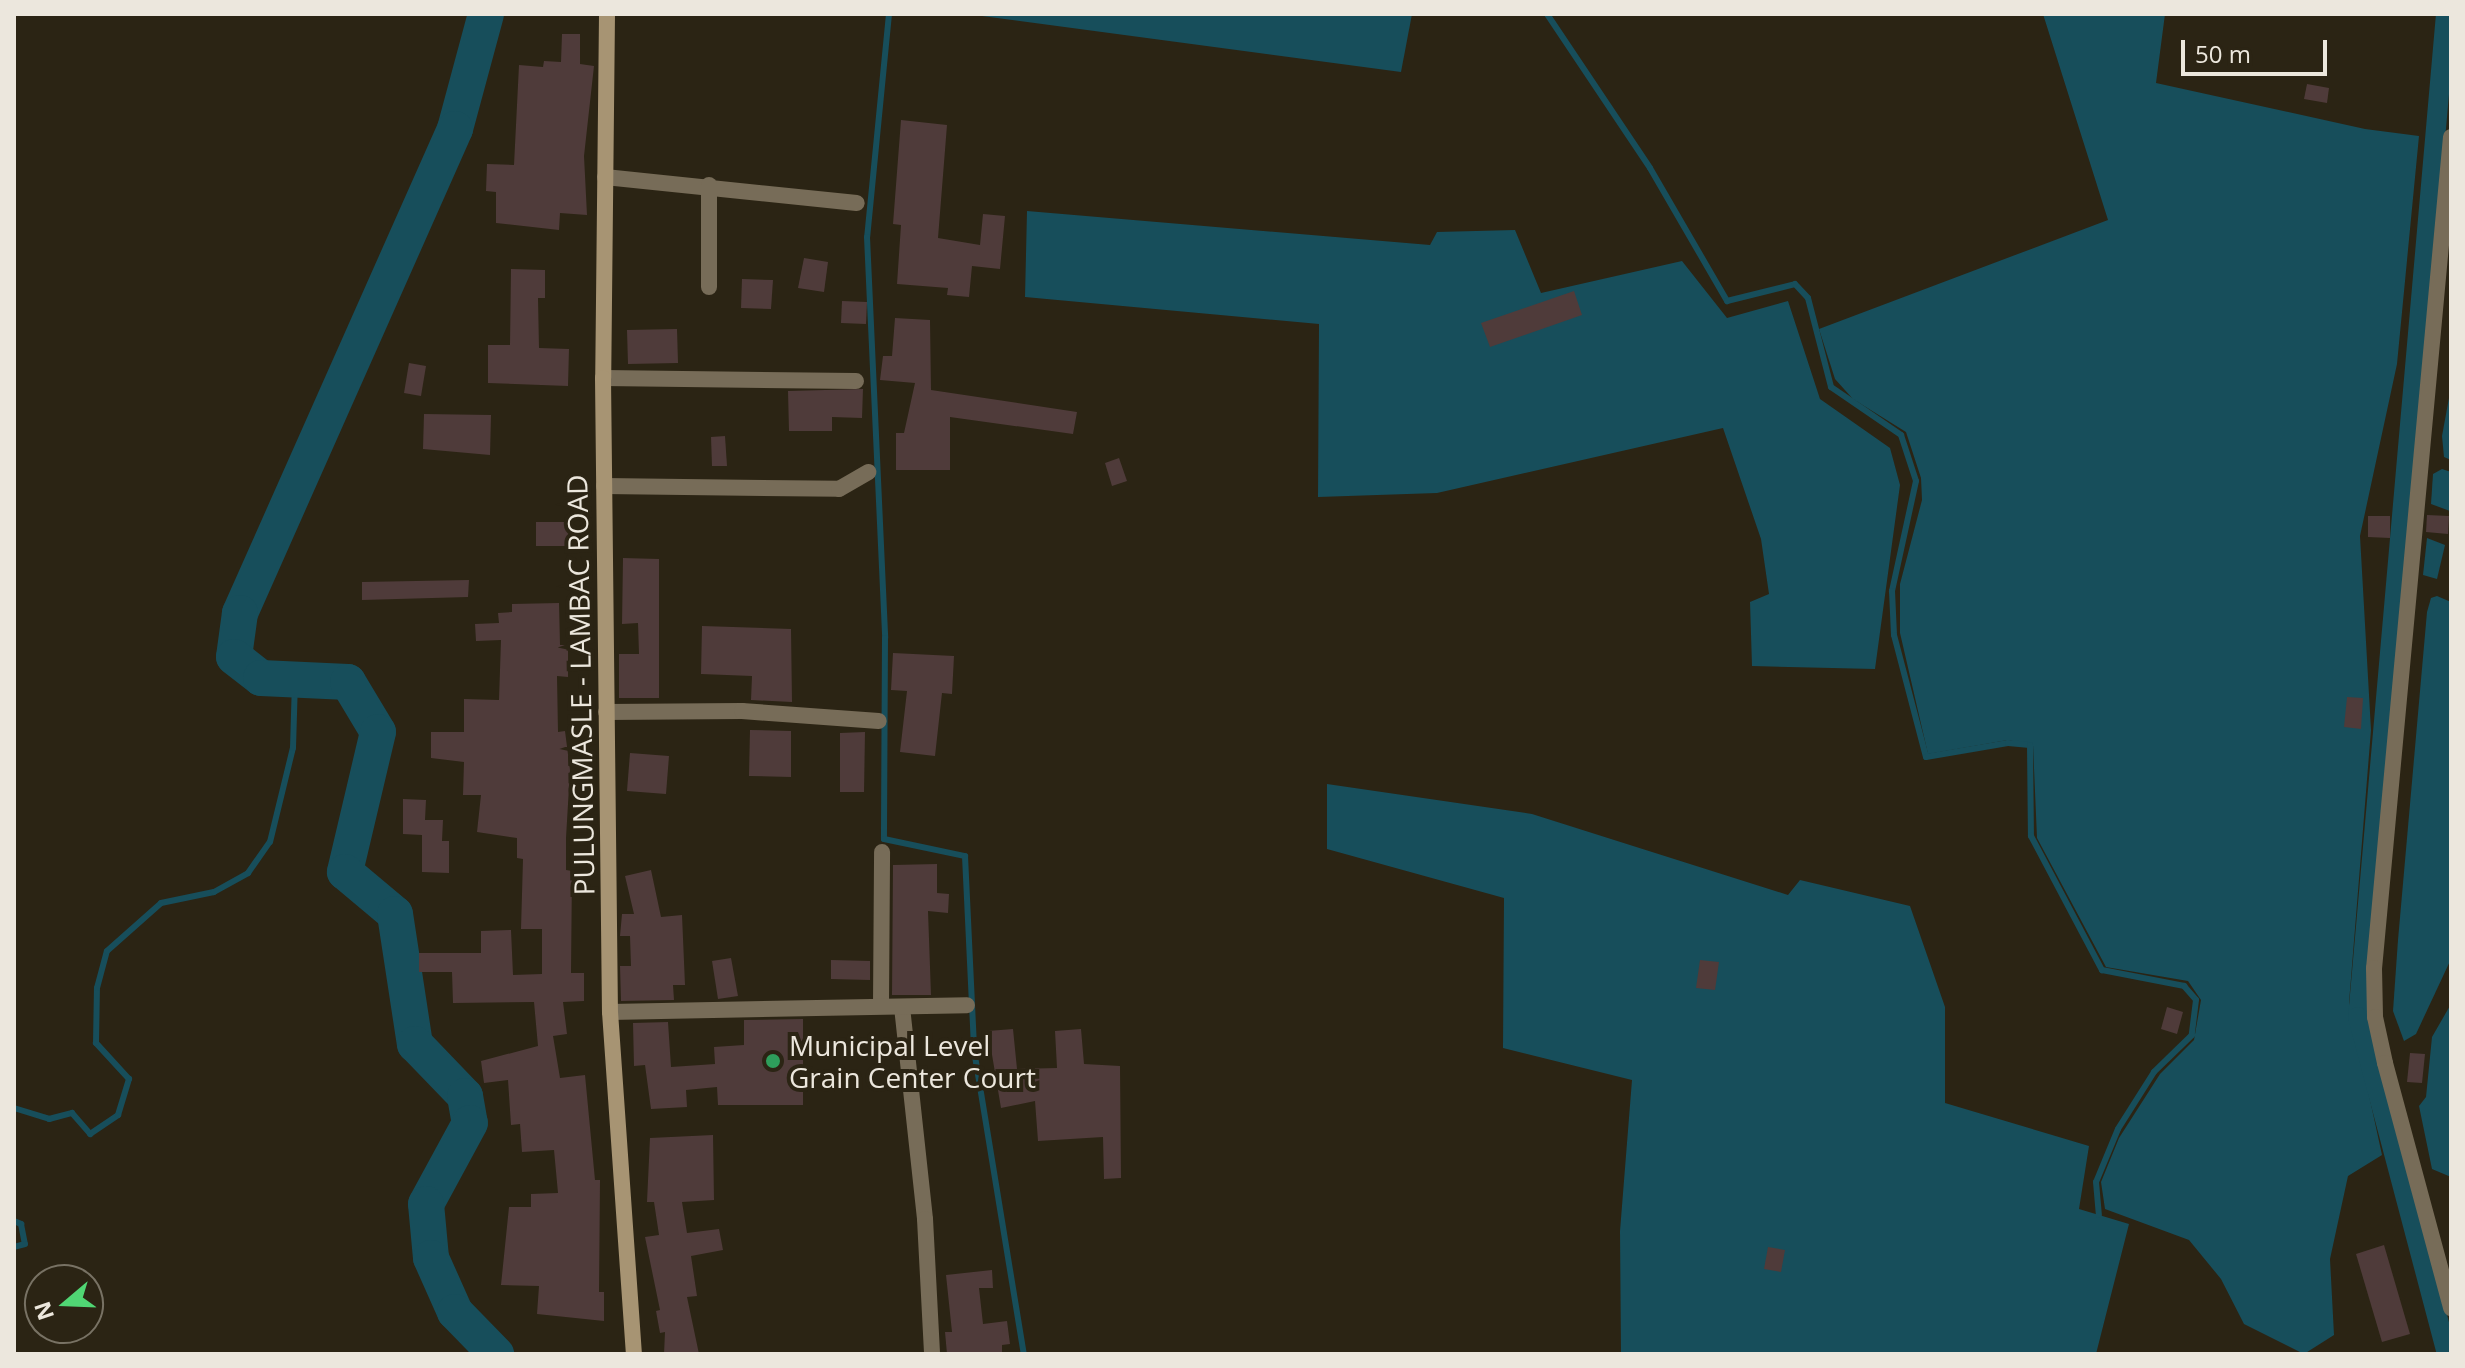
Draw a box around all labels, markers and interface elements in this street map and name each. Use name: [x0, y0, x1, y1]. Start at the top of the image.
scale bar: [2185, 24, 2331, 74]
text: 50 m: [2195, 37, 2251, 70]
street label: PULUNGMASLE - LAMBAC ROAD: [560, 474, 600, 896]
place label: Municipal Level Grain Center Court: [789, 1028, 1036, 1094]
marker: Municipal Level Grain Center Court: [764, 1052, 782, 1070]
north arrow: [24, 1264, 104, 1344]
text: N: [26, 1298, 60, 1325]

